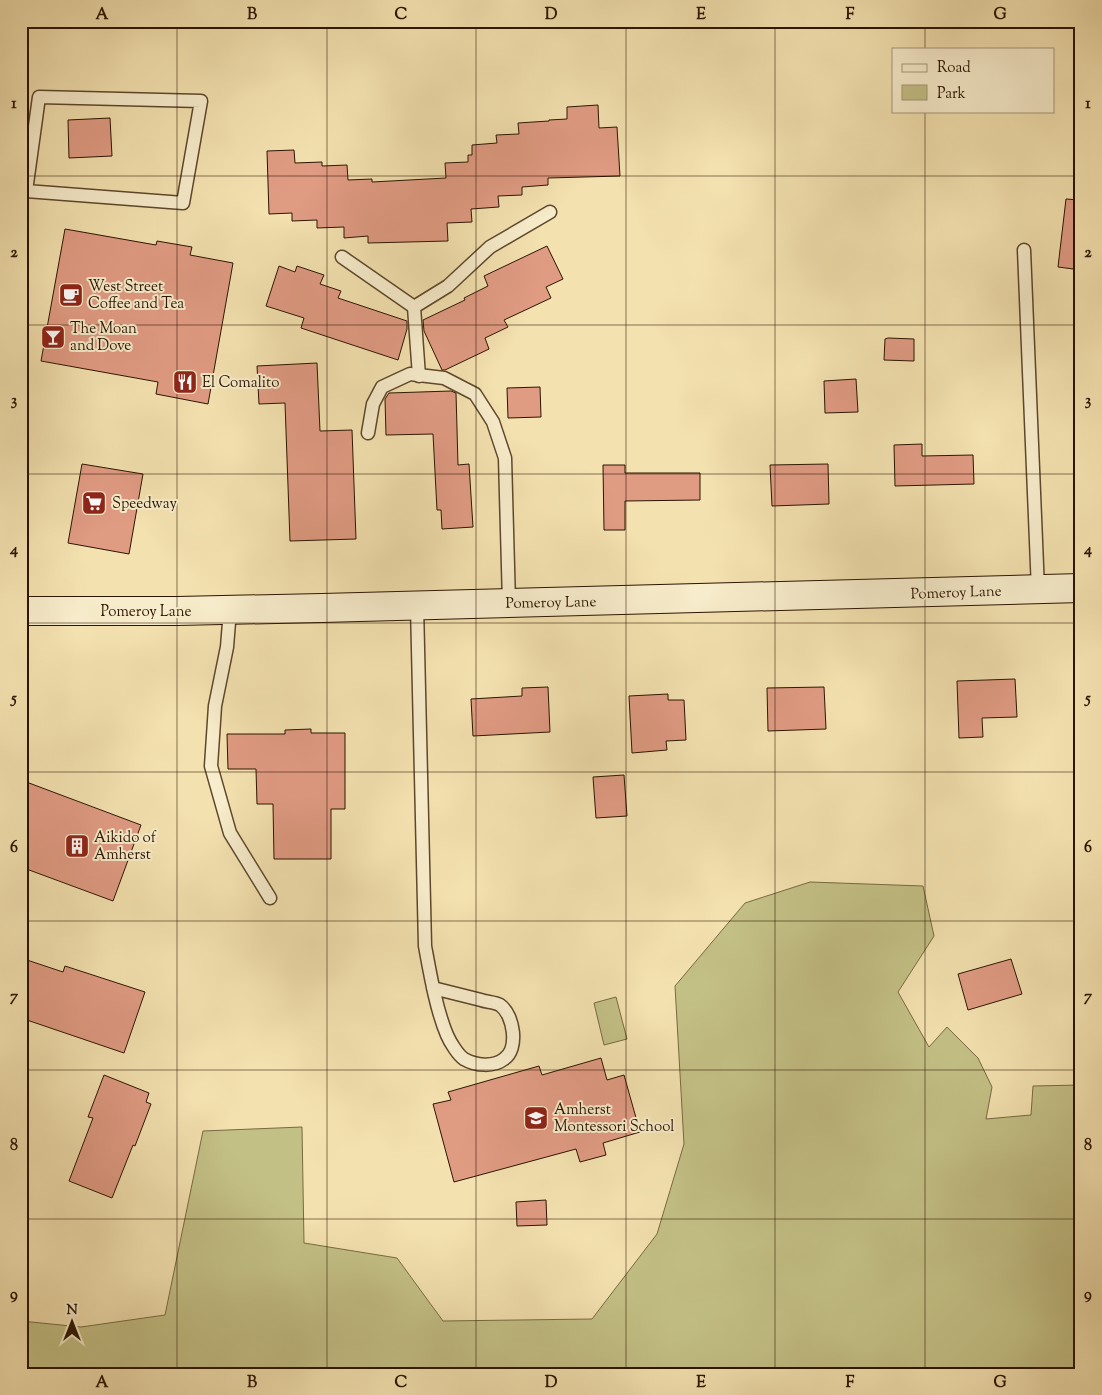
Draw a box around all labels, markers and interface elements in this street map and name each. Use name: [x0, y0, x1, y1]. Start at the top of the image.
text: A: [96, 4, 109, 27]
text: B: [247, 4, 257, 27]
text: C: [395, 4, 408, 27]
text: D: [545, 4, 558, 27]
text: E: [696, 4, 706, 27]
text: F: [846, 4, 855, 27]
text: G: [993, 4, 1007, 27]
legend: [892, 48, 1054, 112]
text: Road: [937, 58, 971, 79]
text: Park: [937, 84, 966, 105]
text: 1: [11, 93, 17, 116]
text: 1: [1085, 93, 1091, 116]
text: 2: [10, 242, 18, 265]
text: 2: [1084, 242, 1092, 265]
place label: West Street Coffee and Tea: [88, 277, 184, 315]
cafe icon: West Street Coffee and Tea: [58, 282, 84, 308]
place label: The Moan and Dove: [70, 319, 137, 357]
bar icon: The Moan and Dove: [40, 324, 66, 350]
restaurant icon: El Comalito: [172, 369, 198, 395]
place label: El Comalito: [202, 373, 279, 394]
text: 3: [11, 390, 18, 413]
text: 3: [1085, 390, 1092, 413]
supermarket icon: Speedway: [81, 490, 107, 516]
place label: Speedway: [112, 494, 177, 515]
text: 4: [9, 539, 18, 562]
text: 4: [1083, 539, 1092, 562]
street label: Pomeroy Lane: [910, 581, 1002, 606]
street label: Pomeroy Lane: [505, 592, 597, 615]
street label: Pomeroy Lane: [101, 602, 192, 623]
text: 5: [9, 688, 17, 711]
text: 5: [1083, 688, 1091, 711]
place label: Aikido of Amherst: [94, 828, 157, 866]
building icon: Aikido of Amherst: [64, 833, 90, 859]
text: 6: [10, 837, 18, 860]
text: 6: [1084, 837, 1092, 860]
text: 7: [10, 986, 19, 1009]
text: 7: [1084, 986, 1093, 1009]
place label: Amherst Montessori School: [554, 1100, 675, 1138]
school or university icon: Amherst Montessori School: [523, 1105, 549, 1131]
text: 8: [10, 1135, 18, 1158]
text: 8: [1084, 1135, 1092, 1158]
text: 9: [10, 1284, 18, 1307]
text: 9: [1084, 1284, 1092, 1307]
north arrow: [48, 1298, 98, 1348]
text: N: [66, 1301, 78, 1321]
text: A: [96, 1372, 109, 1395]
text: B: [247, 1372, 257, 1395]
text: C: [395, 1372, 408, 1395]
text: D: [545, 1372, 558, 1395]
text: E: [696, 1372, 706, 1395]
text: F: [846, 1372, 855, 1395]
text: G: [993, 1372, 1007, 1395]

